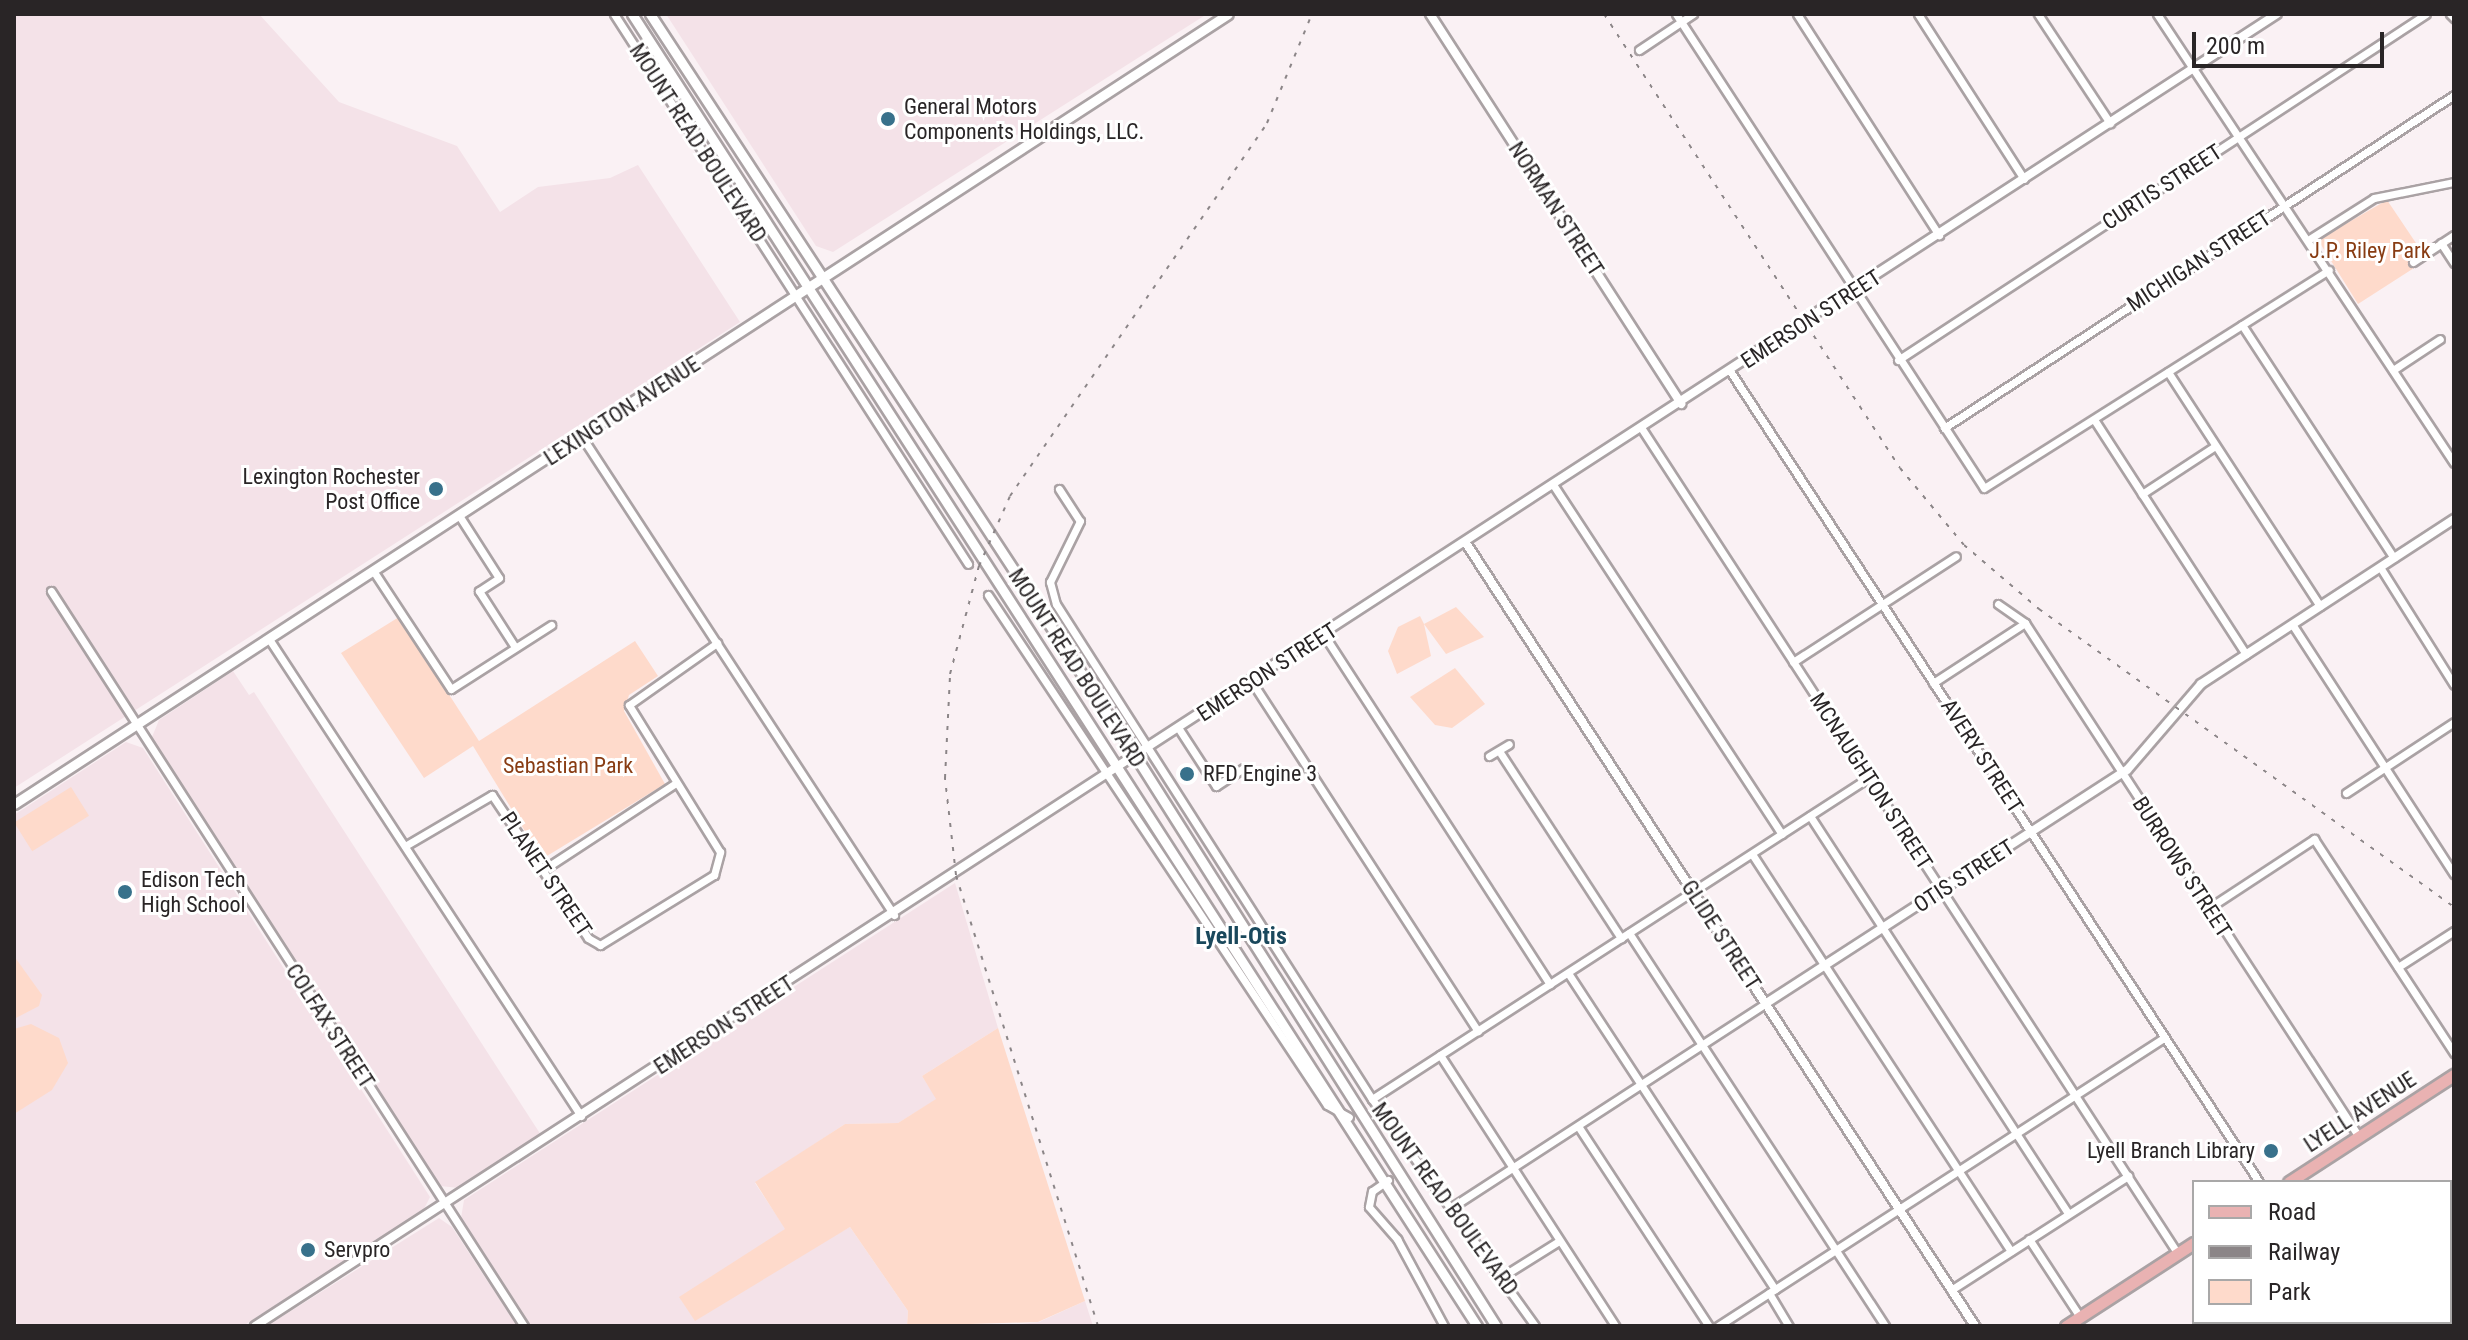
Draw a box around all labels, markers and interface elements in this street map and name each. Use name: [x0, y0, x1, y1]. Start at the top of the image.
scale bar: [2196, 16, 2388, 66]
text: 200 m: [2206, 32, 2265, 60]
street label: MOUNT READ BOULEVARD: [624, 38, 772, 248]
place label: General Motors Components Holdings, LLC.: [904, 93, 1144, 144]
marker: General Motors Components Holdings, LLC.: [879, 110, 897, 128]
street label: NORMAN STREET: [1503, 137, 1609, 281]
street label: CURTIS STREET: [2097, 139, 2227, 235]
street label: MICHIGAN STREET: [2122, 205, 2276, 317]
park label: J.P. Riley Park: [2309, 238, 2431, 264]
street label: EMERSON STREET: [1736, 264, 1886, 374]
street label: LEXINGTON AVENUE: [539, 351, 705, 471]
place label: Lexington Rochester Post Office: [243, 463, 420, 514]
marker: Lexington Rochester Post Office: [427, 480, 445, 498]
street label: MOUNT READ BOULEVARD: [1003, 563, 1151, 773]
street label: EMERSON STREET: [1192, 617, 1342, 727]
street label: MCNAUGHTON STREET: [1804, 688, 1938, 874]
street label: AVERY STREET: [1935, 694, 2029, 818]
park label: Sebastian Park: [503, 753, 633, 779]
place label: RFD Engine 3: [1203, 761, 1317, 787]
marker: RFD Engine 3: [1178, 765, 1196, 783]
street label: BURROWS STREET: [2127, 792, 2237, 942]
street label: PLANET STREET: [495, 807, 597, 941]
street label: OTIS STREET: [1909, 834, 2019, 918]
place label: Edison Tech High School: [141, 866, 246, 918]
street label: GLIDE STREET: [1676, 875, 1766, 995]
marker: Edison Tech High School: [116, 883, 134, 901]
district label: Lyell-Otis: [1195, 923, 1287, 951]
street label: COLFAX STREET: [280, 959, 380, 1093]
street label: EMERSON STREET: [649, 970, 799, 1080]
street label: LYELL AVENUE: [2299, 1066, 2421, 1158]
street label: MOUNT READ BOULEVARD: [1366, 1097, 1524, 1301]
place label: Lyell Branch Library: [2087, 1138, 2255, 1164]
marker: Lyell Branch Library: [2262, 1142, 2280, 1160]
legend: [2192, 1180, 2452, 1324]
text: Road: [2268, 1198, 2316, 1226]
place label: Servpro: [324, 1237, 390, 1263]
text: Railway: [2268, 1238, 2340, 1266]
marker: Servpro: [299, 1241, 317, 1259]
text: Park: [2268, 1278, 2311, 1306]

